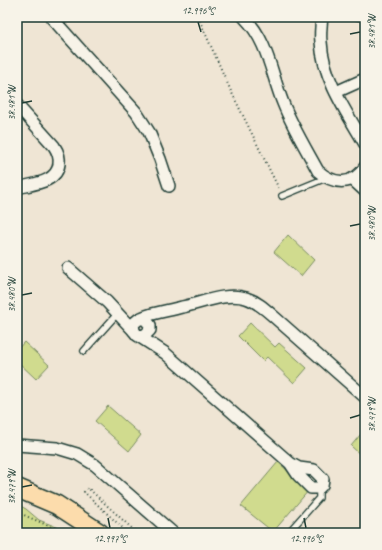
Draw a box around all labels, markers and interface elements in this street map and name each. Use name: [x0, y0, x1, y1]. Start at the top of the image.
text: 12.996°S: [182, 4, 216, 17]
text: 38.481°W: [365, 13, 378, 49]
text: 38.481°W: [5, 84, 18, 120]
text: 38.480°W: [365, 205, 378, 241]
text: 38.480°W: [5, 276, 18, 312]
text: 38.479°W: [365, 396, 378, 432]
text: 38.479°W: [5, 468, 18, 504]
text: 12.997°S: [94, 532, 128, 545]
text: 12.996°S: [290, 532, 324, 545]

